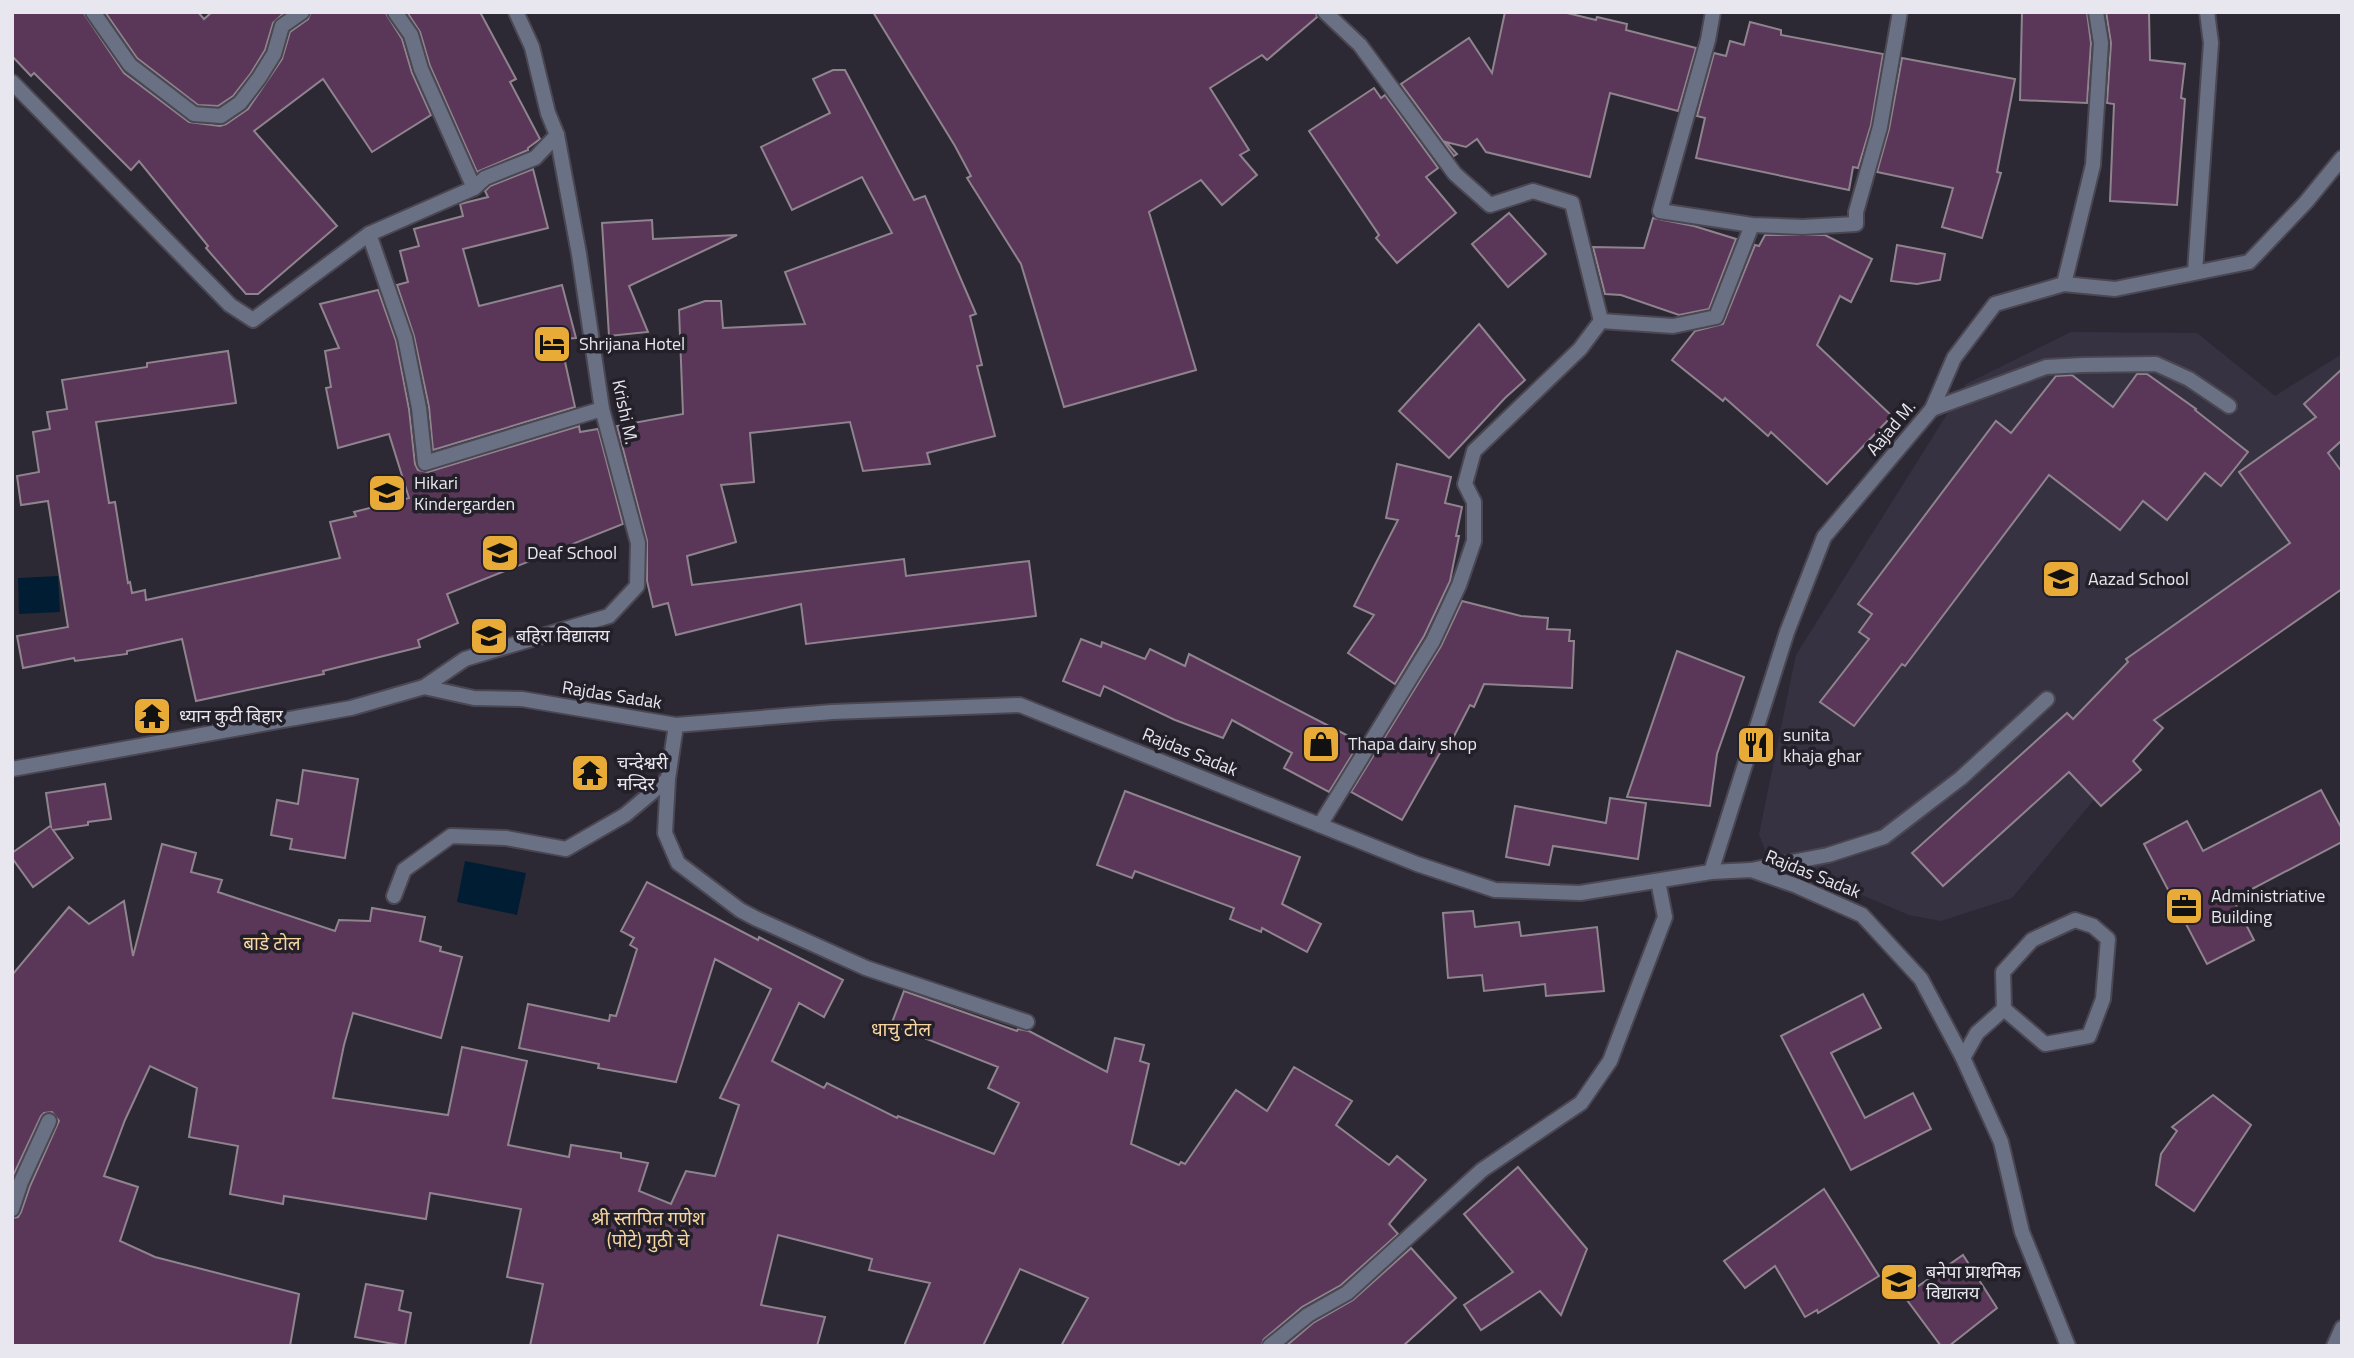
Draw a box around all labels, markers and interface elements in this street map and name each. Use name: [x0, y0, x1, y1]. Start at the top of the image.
hotel icon: Shrijana Hotel: [531, 323, 573, 365]
place label: Shrijana Hotel: [579, 330, 685, 357]
street label: Krishi M.: [605, 377, 645, 447]
street label: Aajad M.: [1859, 394, 1922, 461]
place label: Hikari Kindergarden: [414, 469, 515, 517]
school or university icon: Hikari Kindergarden: [366, 472, 408, 514]
school or university icon: Deaf School: [479, 532, 521, 574]
place label: Deaf School: [527, 539, 617, 566]
school or university icon: Aazad School: [2040, 558, 2082, 600]
place label: Aazad School: [2088, 565, 2189, 592]
school or university icon: बहिरा विद्यालय: [468, 615, 510, 657]
place label: बहिरा विद्यालय: [516, 622, 610, 649]
street label: Rajdas Sadak: [560, 673, 664, 716]
temple icon: ध्यान कुटी बिहार: [131, 695, 173, 737]
place label: ध्यान कुटी बिहार: [179, 702, 283, 729]
street label: Rajdas Sadak: [1138, 720, 1242, 783]
place label: sunita khaja ghar: [1783, 721, 1861, 769]
shop icon: Thapa dairy shop: [1300, 723, 1342, 765]
restaurant icon: sunita khaja ghar: [1735, 724, 1777, 766]
place label: Thapa dairy shop: [1348, 730, 1477, 757]
place label: चन्देश्वरी मन्दिर: [617, 749, 668, 797]
temple icon: चन्देश्वरी मन्दिर: [569, 752, 611, 794]
street label: Rajdas Sadak: [1761, 842, 1865, 905]
place label: Administriative Building: [2211, 882, 2325, 930]
office icon: Administriative Building: [2163, 885, 2205, 927]
district label: बाडे टोल: [243, 928, 302, 957]
district label: धाचु टोल: [871, 1014, 932, 1043]
district label: श्री स्तापित गणेश (पोटे) गुठी चे: [591, 1203, 706, 1254]
place label: बनेपा प्राथमिक विद्यालय: [1926, 1258, 2022, 1306]
school or university icon: बनेपा प्राथमिक विद्यालय: [1878, 1261, 1920, 1303]

